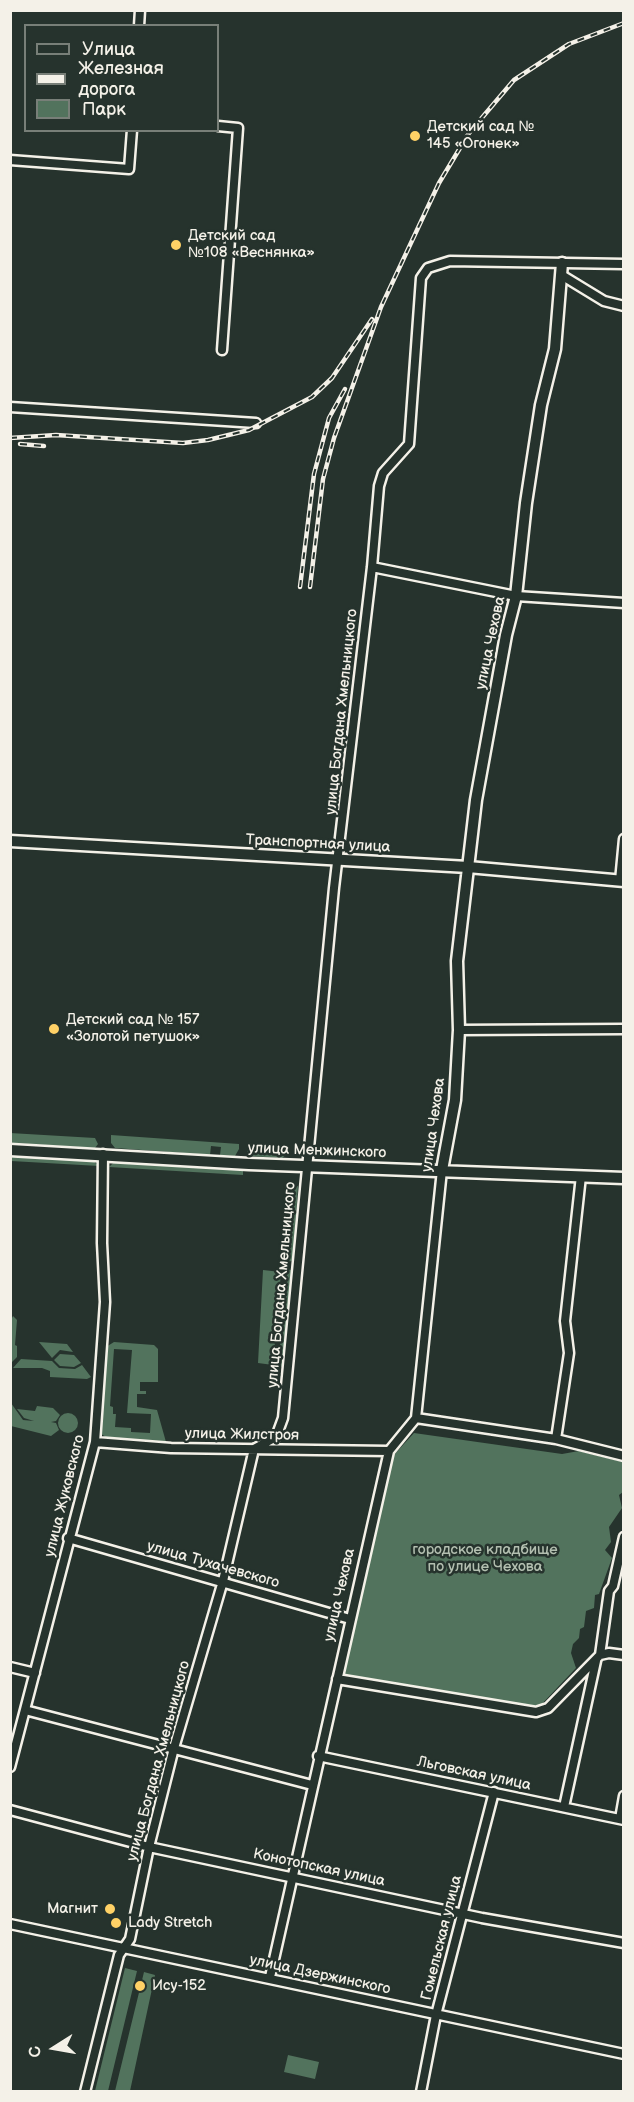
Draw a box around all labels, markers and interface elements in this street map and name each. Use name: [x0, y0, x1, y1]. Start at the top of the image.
legend: [24, 24, 219, 132]
text: Улица: [82, 39, 135, 60]
text: Железная дорога: [78, 58, 164, 100]
text: Парк: [82, 99, 126, 120]
place label: Детский сад № 145 «Огонек»: [427, 118, 534, 153]
marker: Детский сад № 145 «Огонек»: [408, 129, 422, 143]
place label: Детский сад №108 «Веснянка»: [188, 227, 315, 262]
marker: Детский сад №108 «Веснянка»: [169, 238, 183, 252]
street label: улица Чехова: [472, 595, 510, 691]
street label: улица Богдана Хмельницкого: [322, 608, 362, 816]
street label: Транспортная улица: [245, 831, 391, 857]
place label: Детский сад № 157 «Золотой петушок»: [66, 1011, 200, 1046]
marker: Детский сад № 157 «Золотой петушок»: [47, 1022, 61, 1036]
street label: улица Чехова: [418, 1077, 450, 1173]
street label: улица Менжинского: [247, 1140, 387, 1162]
street label: улица Богдана Хмельницкого: [264, 1181, 300, 1389]
street label: улица Жилстроя: [185, 1425, 299, 1445]
street label: улица Жуковского: [41, 1433, 89, 1559]
street label: улица Тухачевского: [145, 1537, 281, 1593]
park label: городское кладбище по улице Чехова: [412, 1541, 558, 1576]
street label: улица Чехова: [321, 1547, 359, 1643]
street label: улица Богдана Хмельницкого: [124, 1659, 194, 1863]
street label: Льговская улица: [415, 1753, 533, 1795]
street label: Конотопская улица: [251, 1845, 387, 1891]
street label: Гомельская улица: [418, 1874, 466, 2002]
place label: Магнит: [47, 1900, 98, 1918]
marker: Магнит: [103, 1902, 117, 1916]
place label: Lady Stretch: [128, 1914, 212, 1932]
marker: Lady Stretch: [109, 1916, 123, 1930]
street label: улица Дзержинского: [248, 1951, 392, 1999]
place label: Ису-152: [152, 1977, 206, 1995]
marker: Ису-152: [133, 1979, 147, 1993]
north arrow: [24, 2018, 84, 2078]
text: С: [25, 2044, 46, 2059]

